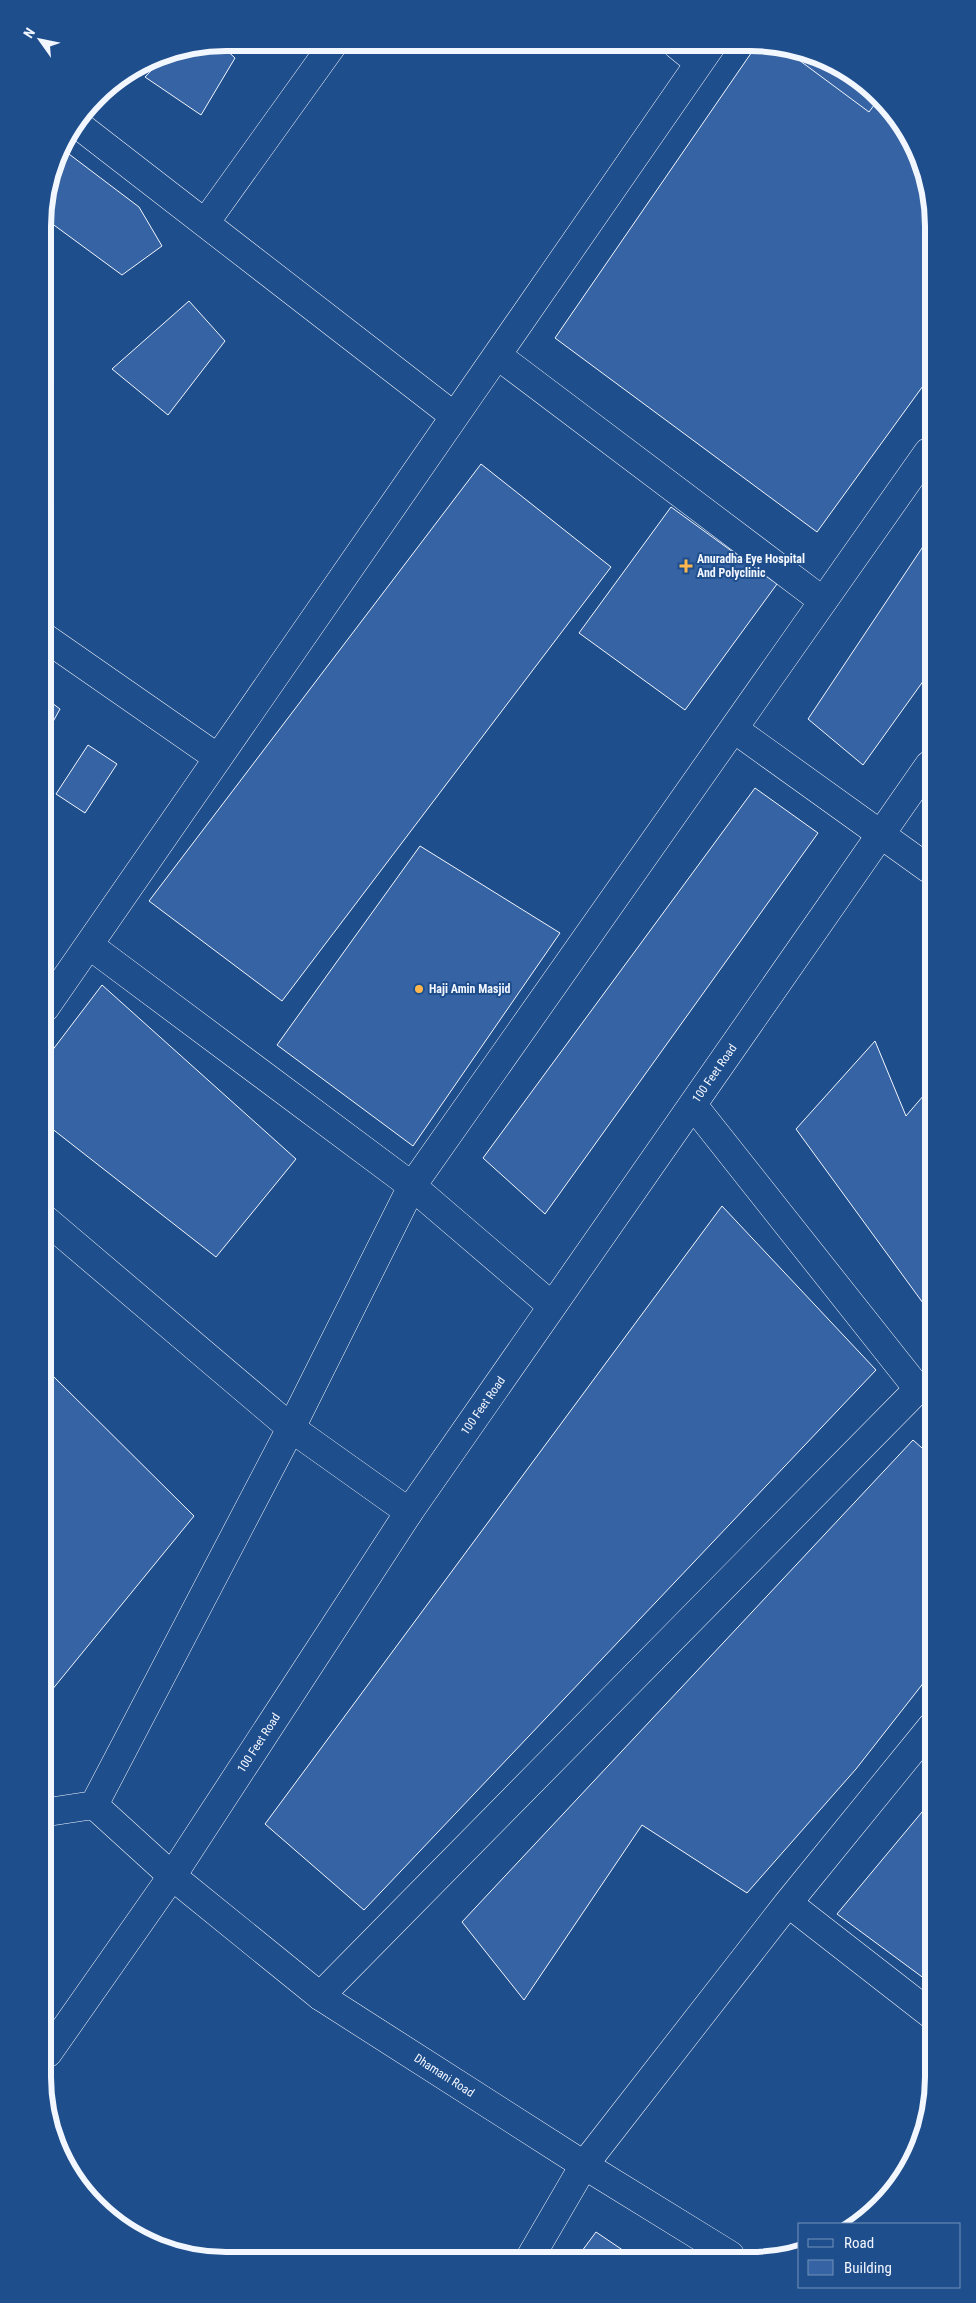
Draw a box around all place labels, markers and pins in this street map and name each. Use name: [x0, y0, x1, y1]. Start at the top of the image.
place label: Anuradha Eye Hospital And Polyclinic: [697, 552, 805, 580]
marker: Anuradha Eye Hospital And Polyclinic: [679, 559, 693, 573]
place label: Haji Amin Masjid: [429, 982, 510, 996]
marker: Haji Amin Masjid: [413, 983, 425, 995]

